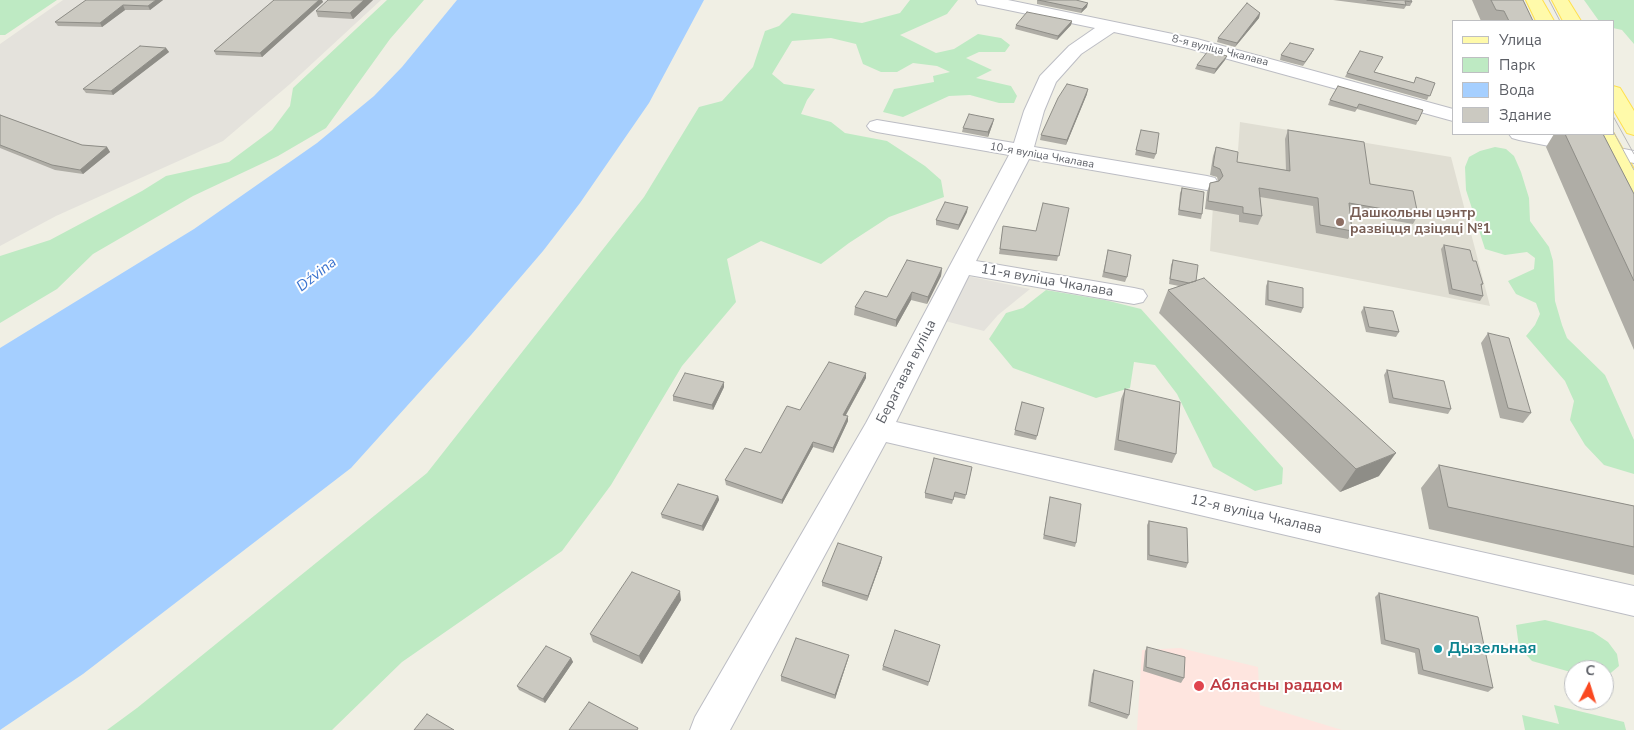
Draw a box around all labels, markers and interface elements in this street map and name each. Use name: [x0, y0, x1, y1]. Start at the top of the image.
legend: [1452, 20, 1614, 135]
text: Улица: [1499, 30, 1542, 50]
street label: 8-я вуліца Чкалава: [1170, 33, 1270, 69]
text: Парк: [1499, 55, 1535, 75]
text: Вода: [1499, 80, 1535, 100]
text: Здание: [1499, 105, 1551, 125]
street label: 10-я вуліца Чкалава: [989, 140, 1095, 172]
place label: Дашкольны цэнтр развіцця дзіцяці №1: [1350, 206, 1491, 238]
marker: Дашкольны цэнтр развіцця дзіцяці №1: [1334, 216, 1346, 228]
water label: Dźvina: [293, 254, 341, 296]
street label: 11-я вуліца Чкалава: [979, 261, 1115, 301]
street label: Берагавая вуліца: [874, 317, 940, 427]
street label: 12-я вуліца Чкалава: [1189, 492, 1323, 538]
place label: Дызельная: [1448, 639, 1536, 659]
marker: Дызельная: [1432, 643, 1444, 655]
north arrow: [1564, 660, 1614, 710]
text: С: [1585, 661, 1596, 680]
place label: Абласны раддом: [1210, 676, 1343, 696]
marker: Абласны раддом: [1192, 679, 1206, 693]

